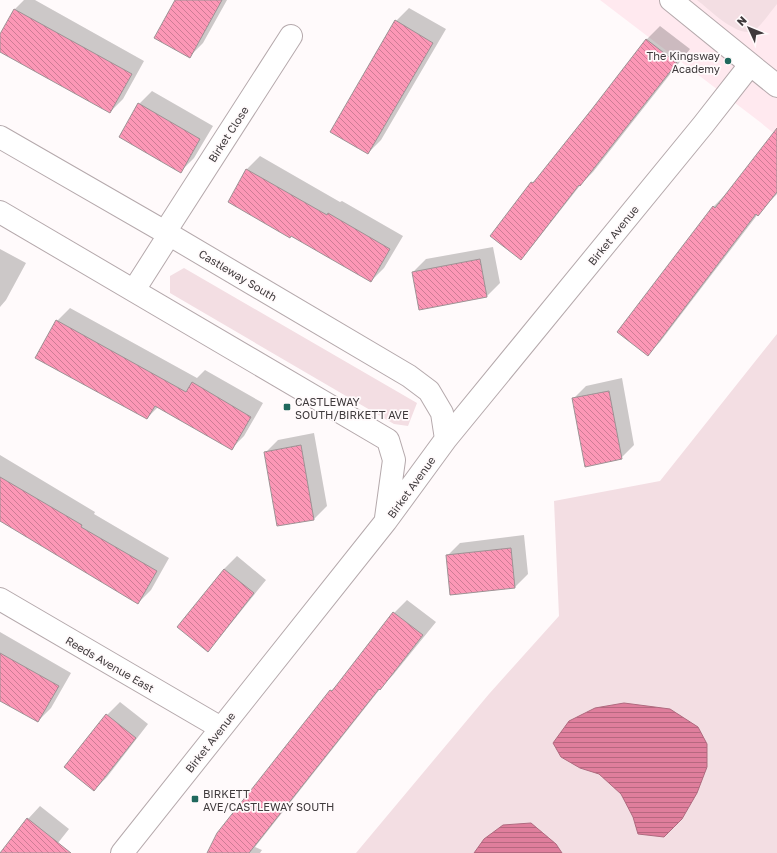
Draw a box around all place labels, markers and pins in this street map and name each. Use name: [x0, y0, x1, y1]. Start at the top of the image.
place label: The Kingsway Academy: [647, 49, 720, 75]
marker: The Kingsway Academy: [723, 56, 733, 66]
place label: CASTLEWAY SOUTH/BIRKETT AVE: [295, 395, 409, 421]
marker: CASTLEWAY SOUTH/BIRKETT AVE: [282, 402, 292, 412]
place label: BIRKETT AVE/CASTLEWAY SOUTH: [203, 787, 334, 813]
marker: BIRKETT AVE/CASTLEWAY SOUTH: [190, 794, 200, 804]

